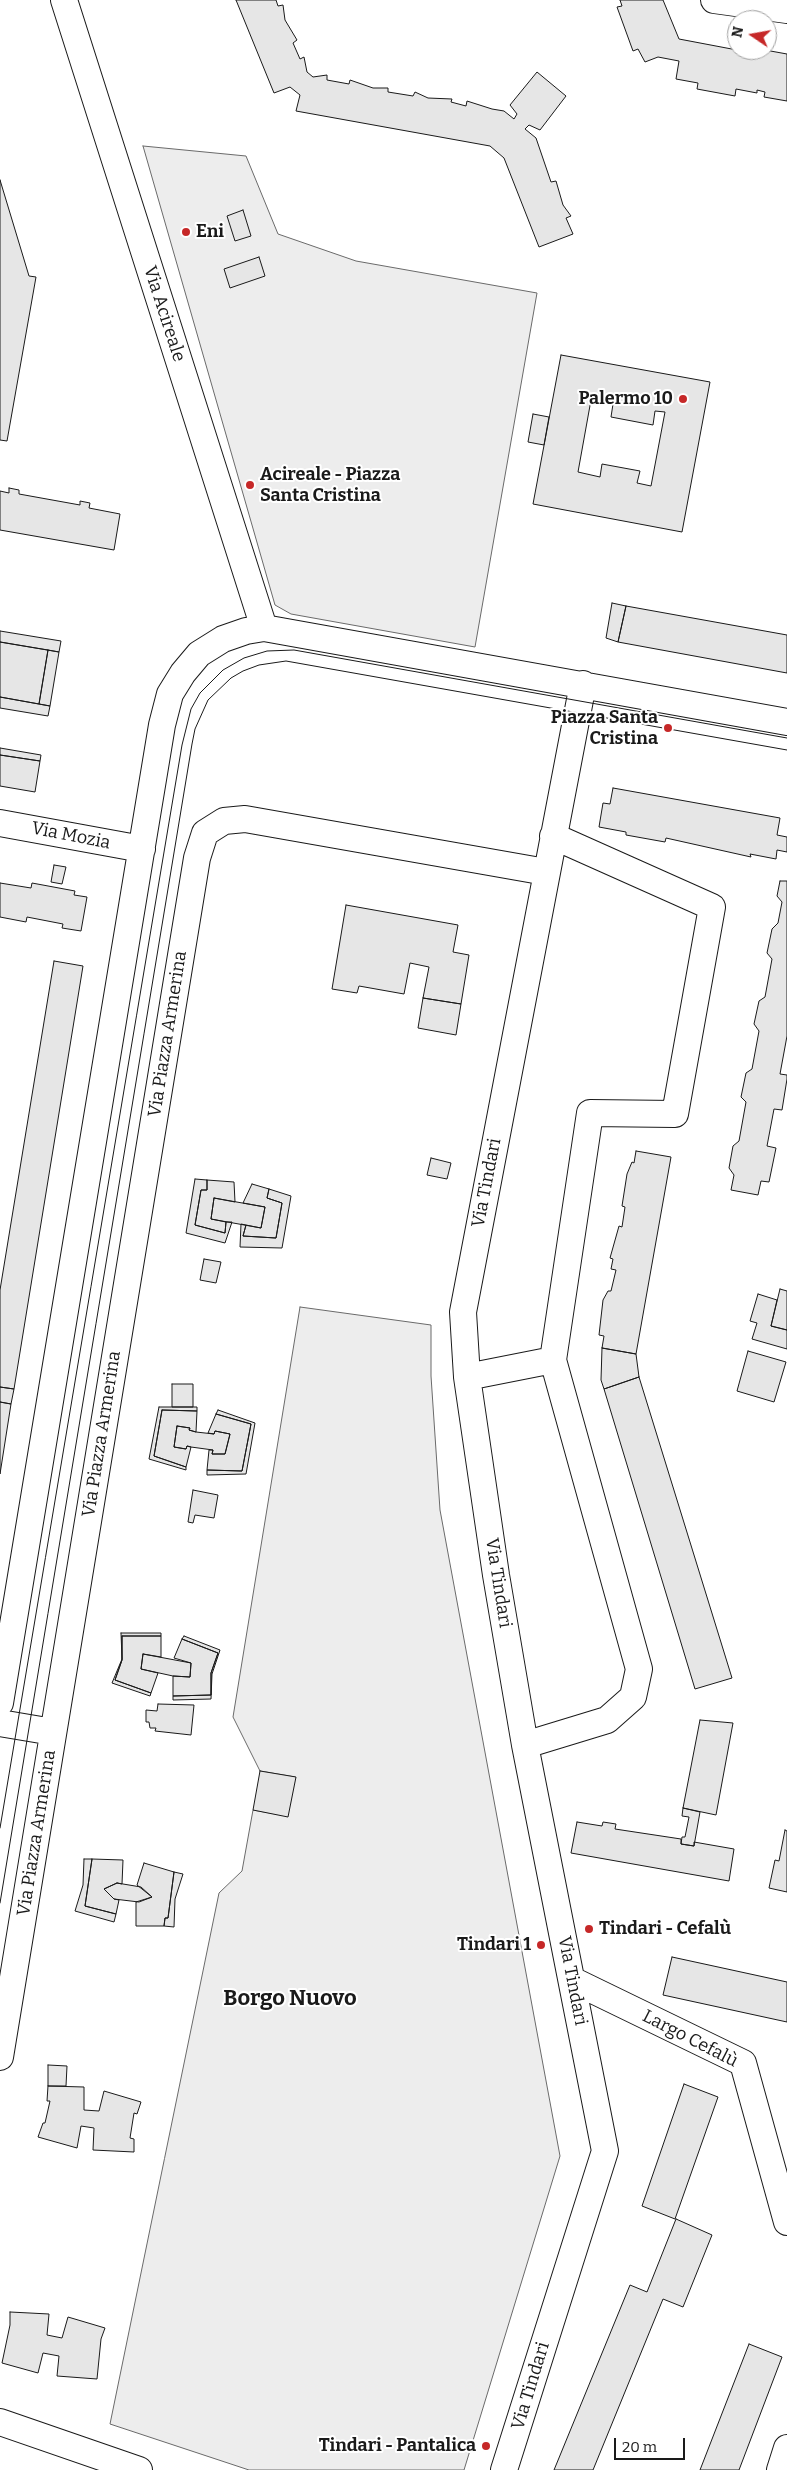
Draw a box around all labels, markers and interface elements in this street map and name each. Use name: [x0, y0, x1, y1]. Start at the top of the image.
north arrow: [727, 10, 777, 60]
text: N: [728, 25, 747, 39]
place label: Eni: [196, 221, 224, 243]
marker: Eni: [180, 226, 192, 238]
street label: Via Acireale: [138, 263, 190, 365]
place label: Palermo 10: [578, 388, 673, 410]
marker: Palermo 10: [677, 393, 689, 405]
place label: Acireale - Piazza Santa Cristina: [260, 464, 400, 506]
marker: Acireale - Piazza Santa Cristina: [244, 479, 256, 491]
place label: Piazza Santa Cristina: [551, 707, 658, 750]
marker: Piazza Santa Cristina: [662, 722, 674, 734]
street label: Via Mozia: [30, 818, 112, 854]
street label: Via Piazza Armerina: [144, 949, 192, 1119]
street label: Via Tindari: [468, 1137, 506, 1229]
street label: Via Piazza Armerina: [78, 1349, 126, 1519]
street label: Via Tindari: [480, 1537, 516, 1629]
street label: Via Piazza Armerina: [13, 1748, 61, 1918]
place label: Tindari - Cefalù: [599, 1918, 731, 1940]
marker: Tindari - Cefalù: [583, 1923, 595, 1935]
place label: Tindari 1: [457, 1934, 531, 1956]
street label: Via Tindari: [553, 1935, 591, 2027]
marker: Tindari 1: [535, 1939, 547, 1951]
district label: Borgo Nuovo: [223, 1986, 357, 2012]
street label: Largo Cefalù: [639, 2006, 741, 2072]
street label: Via Tindari: [507, 2340, 555, 2432]
scale bar: [617, 2428, 688, 2460]
place label: Tindari - Pantalica: [319, 2435, 476, 2457]
text: 20 m: [622, 2438, 657, 2456]
marker: Tindari - Pantalica: [480, 2440, 492, 2452]

